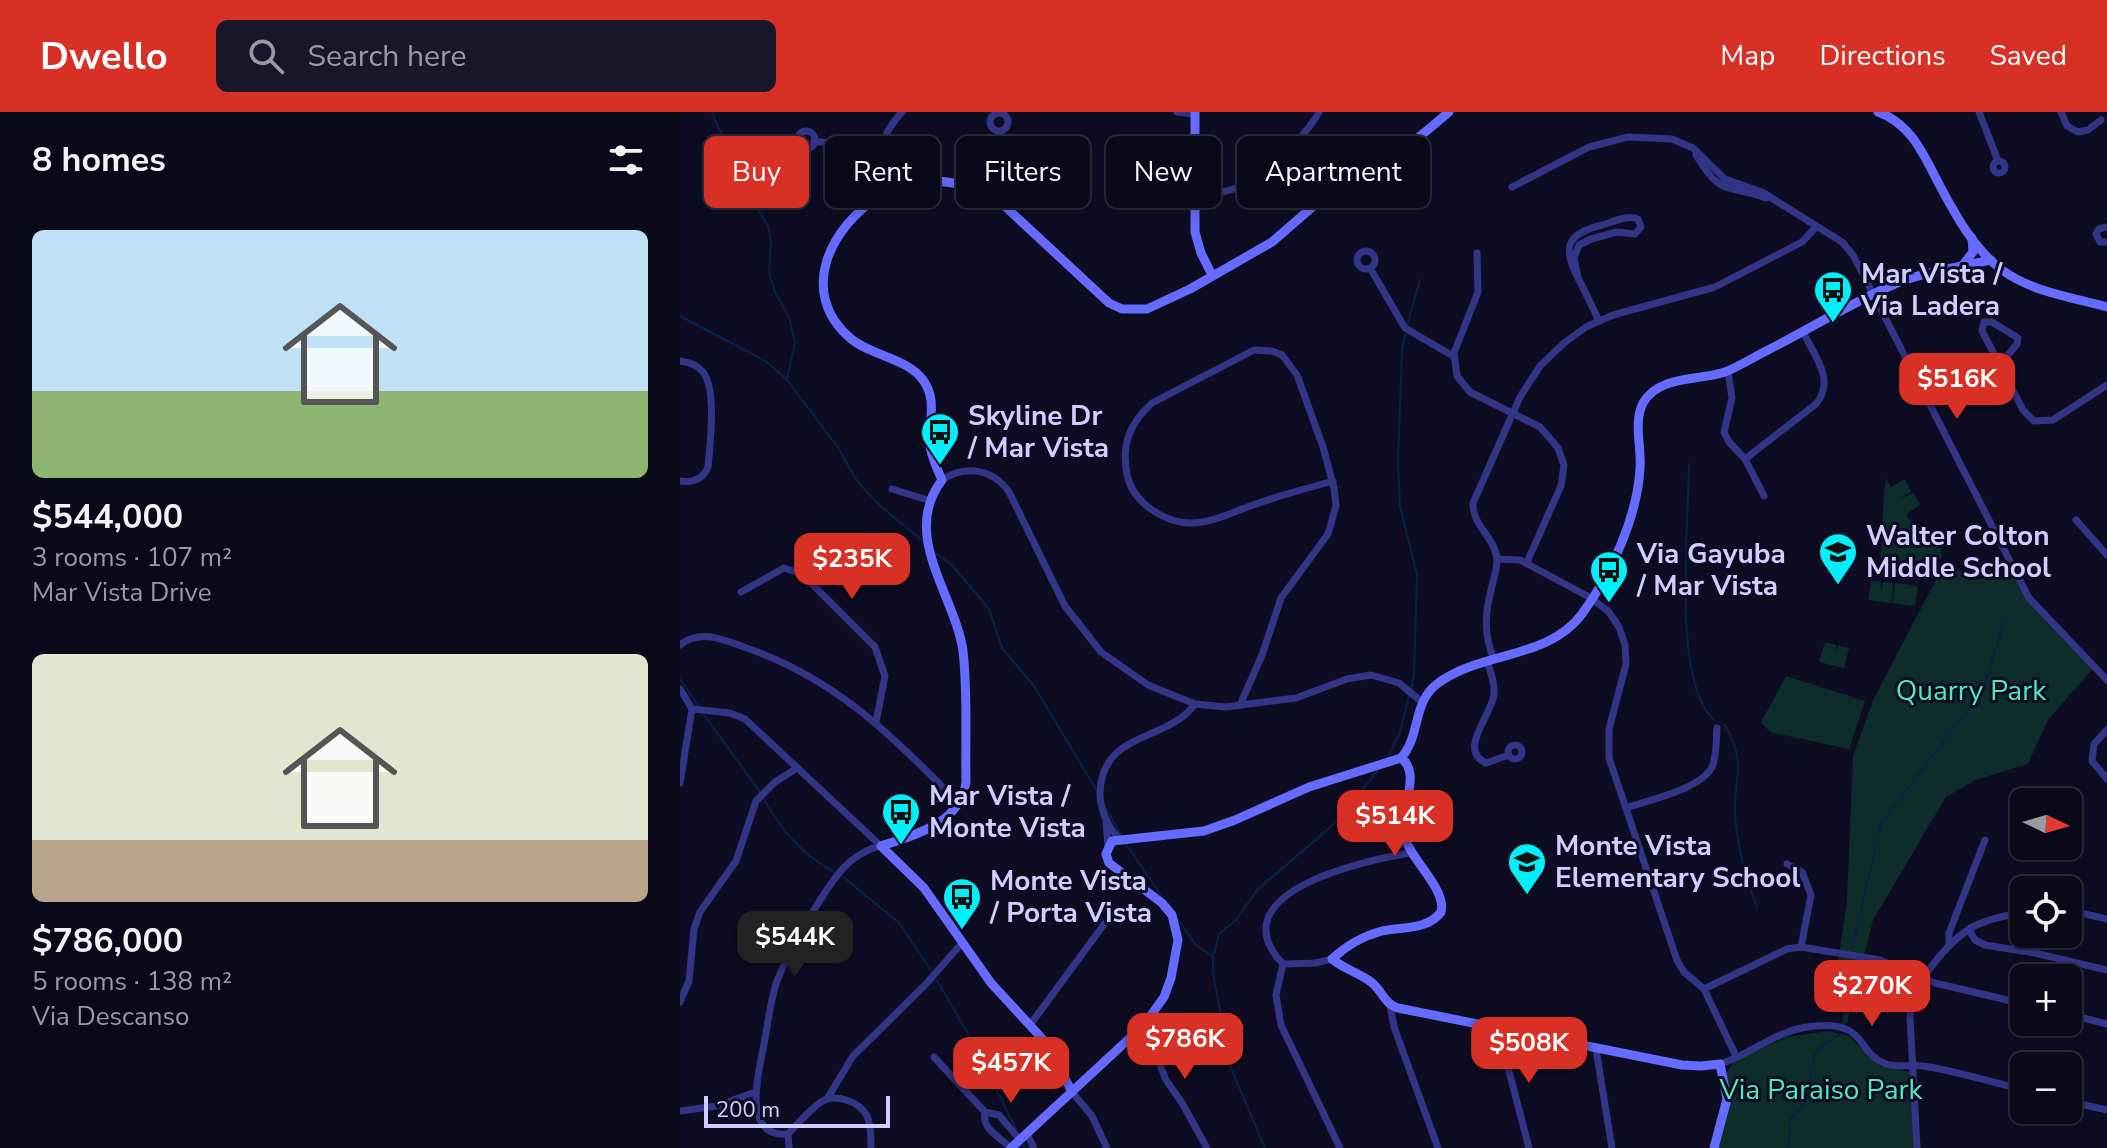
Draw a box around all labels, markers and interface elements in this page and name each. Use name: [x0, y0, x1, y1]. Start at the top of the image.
search box: [216, 20, 776, 92]
text: Dwello: [40, 31, 168, 82]
icon: search: [244, 34, 288, 78]
text: Search here: [308, 36, 467, 77]
text: Map: [1720, 37, 1775, 75]
text: Directions: [1819, 37, 1946, 75]
text: Saved: [1990, 37, 2067, 75]
chip: Buy: [704, 136, 809, 208]
chip: Rent: [825, 136, 940, 208]
chip: Filters: [956, 136, 1090, 208]
chip: New: [1106, 136, 1221, 208]
chip: Apartment: [1237, 136, 1430, 208]
text: 8 homes: [32, 137, 166, 183]
icon: filters: [604, 138, 648, 182]
place label: Mar Vista / Via Ladera: [1860, 255, 2003, 325]
bus stop icon: Mar Vista / Via Ladera: [1812, 269, 1854, 324]
icon: home: [268, 282, 412, 426]
pin: $516K: [1901, 353, 2013, 421]
text: $516K: [1917, 361, 1997, 396]
place label: Skyline Dr / Mar Vista: [967, 397, 1109, 467]
bus stop icon: Skyline Dr / Mar Vista: [919, 411, 961, 466]
text: $544,000: [32, 494, 183, 540]
place label: Walter Colton Middle School: [1866, 517, 2051, 587]
school or university icon: Walter Colton Middle School: [1817, 531, 1859, 586]
pin: $235K: [796, 533, 908, 601]
place label: Via Gayuba / Mar Vista: [1636, 535, 1786, 605]
text: 3 rooms · 107 m²: [32, 540, 232, 575]
text: $235K: [812, 541, 892, 576]
bus stop icon: Via Gayuba / Mar Vista: [1588, 549, 1630, 604]
text: Mar Vista Drive: [32, 575, 212, 610]
park label: Quarry Park: [1896, 672, 2047, 710]
icon: home: [268, 706, 412, 850]
place label: Mar Vista / Monte Vista: [929, 777, 1086, 847]
north arrow: [2010, 788, 2082, 860]
map controls: [2010, 788, 2082, 1124]
pin: $514K: [1339, 790, 1451, 858]
bus stop icon: Mar Vista / Monte Vista: [880, 791, 922, 846]
text: $514K: [1355, 798, 1435, 833]
place label: Monte Vista Elementary School: [1555, 827, 1800, 897]
school or university icon: Monte Vista Elementary School: [1506, 841, 1548, 896]
place label: Monte Vista / Porta Vista: [989, 862, 1152, 932]
bus stop icon: Monte Vista / Porta Vista: [941, 876, 983, 931]
button: locate: [2010, 876, 2082, 948]
pin: $544K: [739, 911, 851, 979]
text: $786,000: [32, 918, 183, 964]
text: $544K: [755, 919, 835, 954]
pin: $270K: [1816, 960, 1928, 1028]
text: 5 rooms · 138 m²: [32, 964, 232, 999]
button: +: [2010, 964, 2082, 1036]
text: $270K: [1832, 968, 1912, 1003]
text: Via Descanso: [32, 999, 189, 1034]
pin: $786K: [1129, 1013, 1241, 1081]
pin: $508K: [1473, 1017, 1585, 1085]
text: $786K: [1145, 1021, 1225, 1056]
text: $508K: [1489, 1025, 1569, 1060]
pin: $457K: [955, 1037, 1067, 1105]
text: $457K: [971, 1045, 1051, 1080]
button: −: [2010, 1052, 2082, 1124]
park label: Via Paraiso Park: [1718, 1071, 1924, 1109]
scale bar: [704, 1092, 890, 1128]
text: 200 m: [716, 1095, 780, 1125]

